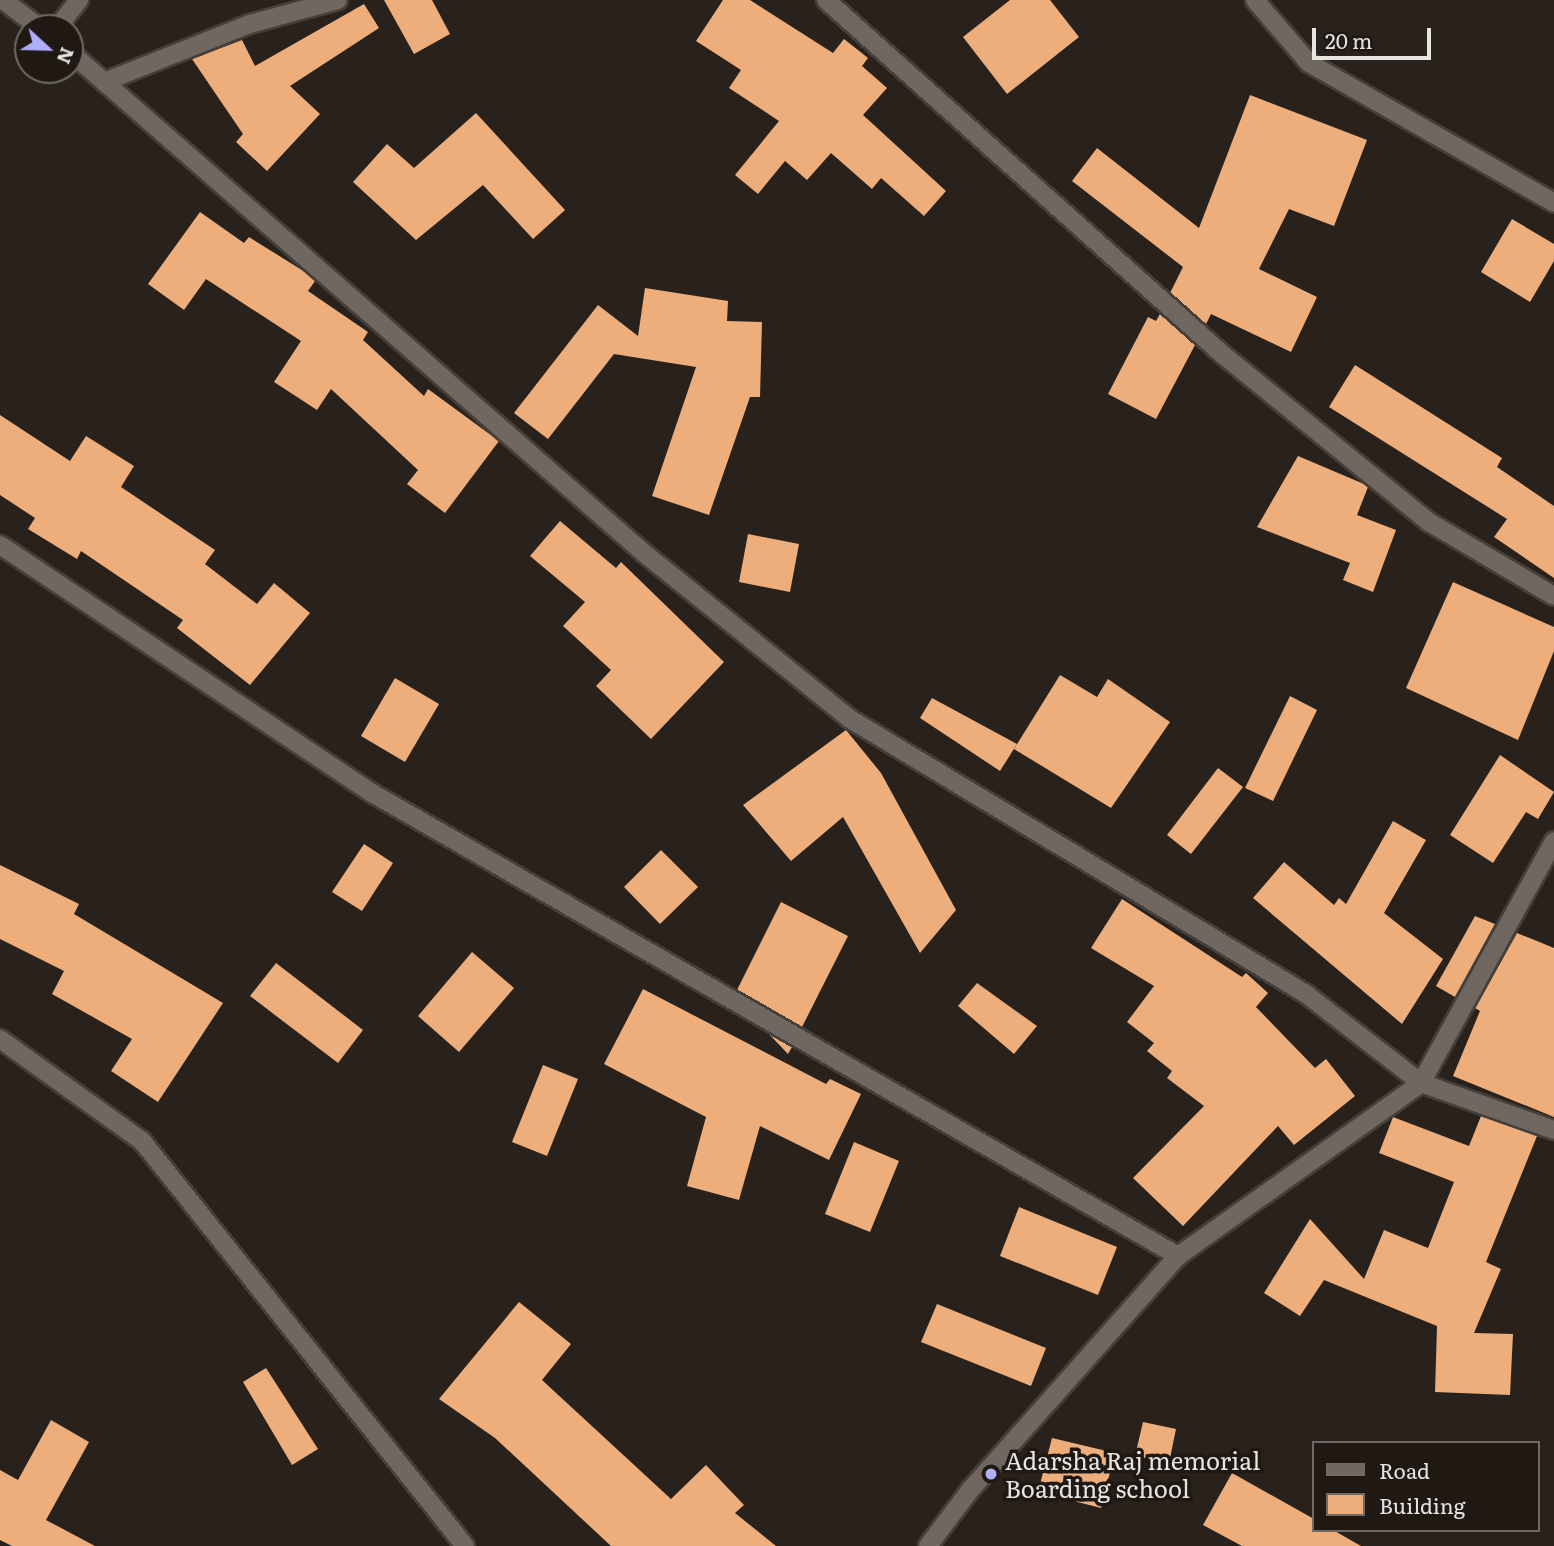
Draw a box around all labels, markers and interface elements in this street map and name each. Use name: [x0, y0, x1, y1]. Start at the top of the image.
north arrow: [14, 14, 84, 84]
scale bar: [1316, 14, 1435, 58]
text: 20 m: [1325, 24, 1372, 55]
text: N: [51, 43, 83, 69]
legend: [1312, 1441, 1540, 1532]
place label: Adarsha Raj memorial Boarding school: [1005, 1446, 1260, 1502]
text: Road: [1379, 1454, 1430, 1485]
marker: Adarsha Raj memorial Boarding school: [983, 1466, 999, 1482]
text: Building: [1379, 1489, 1465, 1520]

